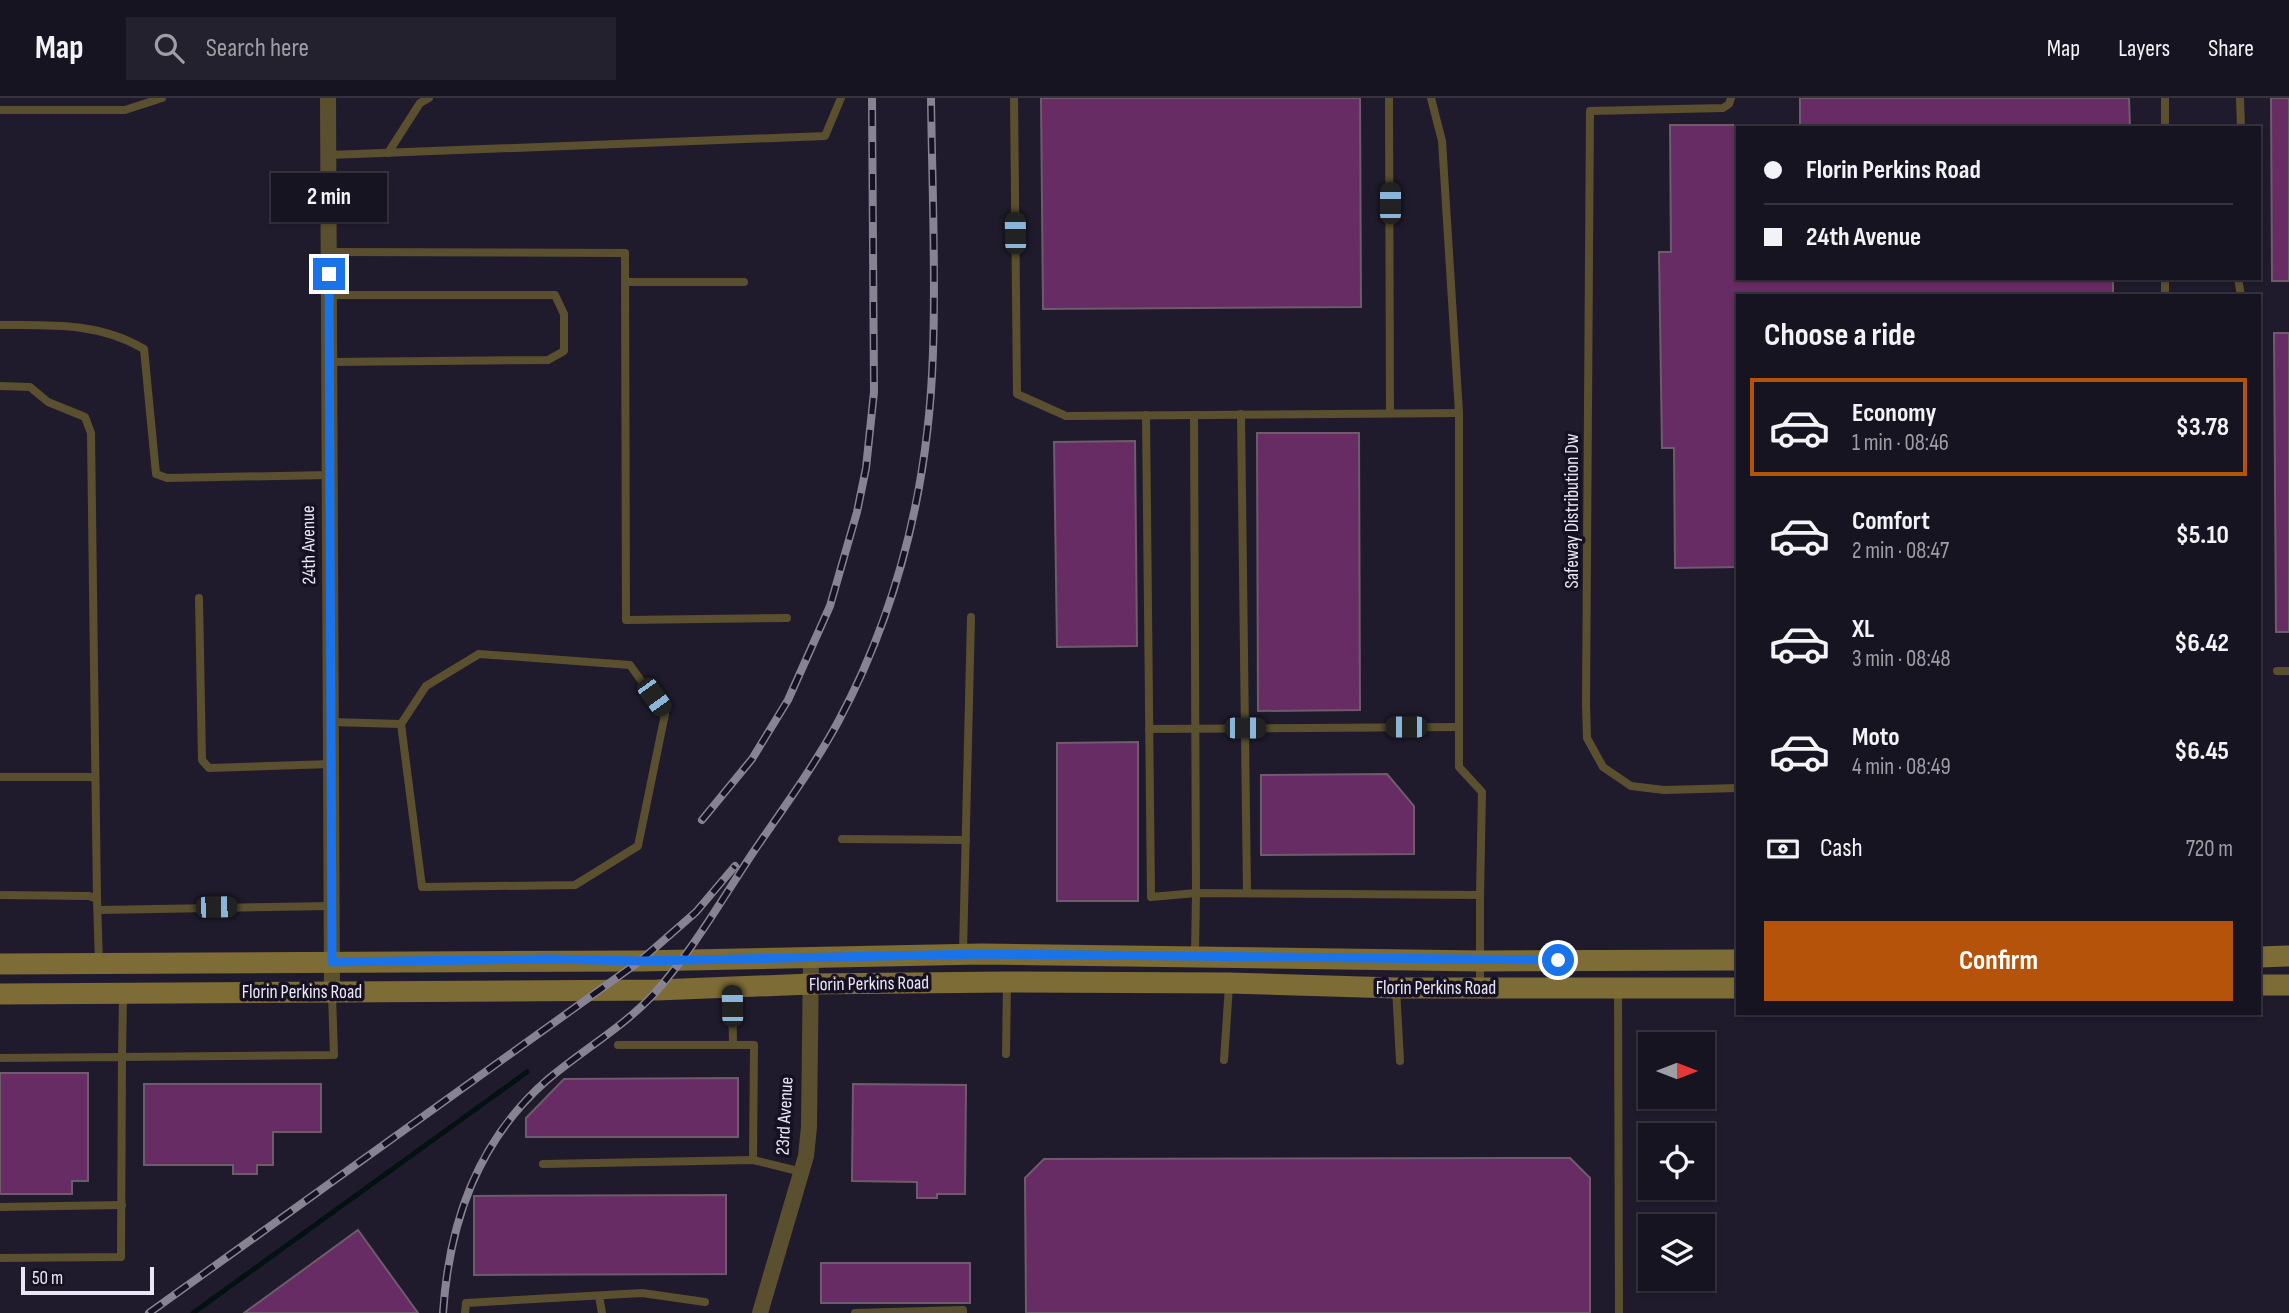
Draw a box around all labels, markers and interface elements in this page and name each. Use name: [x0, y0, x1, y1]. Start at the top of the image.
search box: [126, 17, 616, 80]
text: Map: [35, 28, 84, 68]
icon: search: [150, 29, 188, 67]
text: Search here: [206, 33, 309, 64]
text: Map: [2047, 34, 2080, 63]
text: Layers: [2118, 34, 2170, 63]
text: Share: [2208, 34, 2254, 63]
text: Florin Perkins Road: [1806, 155, 1981, 186]
callout: 2 min: [271, 172, 387, 222]
car: [1380, 182, 1401, 224]
text: 2 min: [307, 183, 351, 211]
car: [1005, 212, 1026, 254]
text: 24th Avenue: [1806, 222, 1921, 253]
route end: [313, 258, 345, 290]
text: Choose a ride: [1764, 316, 1916, 355]
icon: car: [1768, 396, 1831, 459]
text: Economy: [1852, 398, 1936, 429]
text: $3.78: [2176, 412, 2229, 443]
text: 1 min · 08:46: [1852, 429, 1949, 457]
street label: Safeway Distribution Dw: [1561, 433, 1584, 588]
icon: car: [1768, 504, 1831, 567]
street label: 24th Avenue: [297, 505, 321, 585]
text: Comfort: [1852, 506, 1930, 537]
text: $5.10: [2176, 520, 2229, 551]
text: 2 min · 08:47: [1852, 537, 1949, 565]
icon: car: [1768, 612, 1831, 675]
text: XL: [1852, 614, 1874, 645]
text: $6.42: [2174, 628, 2229, 659]
text: 3 min · 08:48: [1852, 645, 1951, 673]
car: [634, 674, 675, 720]
car: [1386, 717, 1428, 738]
car: [1225, 718, 1267, 739]
icon: car: [1768, 720, 1831, 783]
text: Moto: [1852, 722, 1900, 753]
text: $6.45: [2174, 736, 2229, 767]
text: 4 min · 08:49: [1852, 753, 1951, 781]
icon: cash: [1764, 830, 1802, 868]
text: Cash: [1820, 833, 1863, 864]
text: 720 m: [2186, 835, 2233, 863]
car: [195, 896, 238, 918]
button: Confirm: [1764, 921, 2233, 1001]
route start: [1542, 944, 1574, 976]
street label: Florin Perkins Road: [809, 971, 929, 997]
street label: Florin Perkins Road: [1376, 977, 1496, 1000]
street label: Florin Perkins Road: [242, 981, 362, 1004]
car: [722, 985, 743, 1027]
north arrow: [1638, 1032, 1715, 1110]
map controls: [1638, 1032, 1715, 1291]
street label: 23rd Avenue: [771, 1076, 799, 1156]
button: locate: [1638, 1123, 1715, 1200]
button: layers: [1638, 1214, 1715, 1291]
scale bar: [21, 1264, 154, 1296]
text: 50 m: [32, 1267, 63, 1290]

